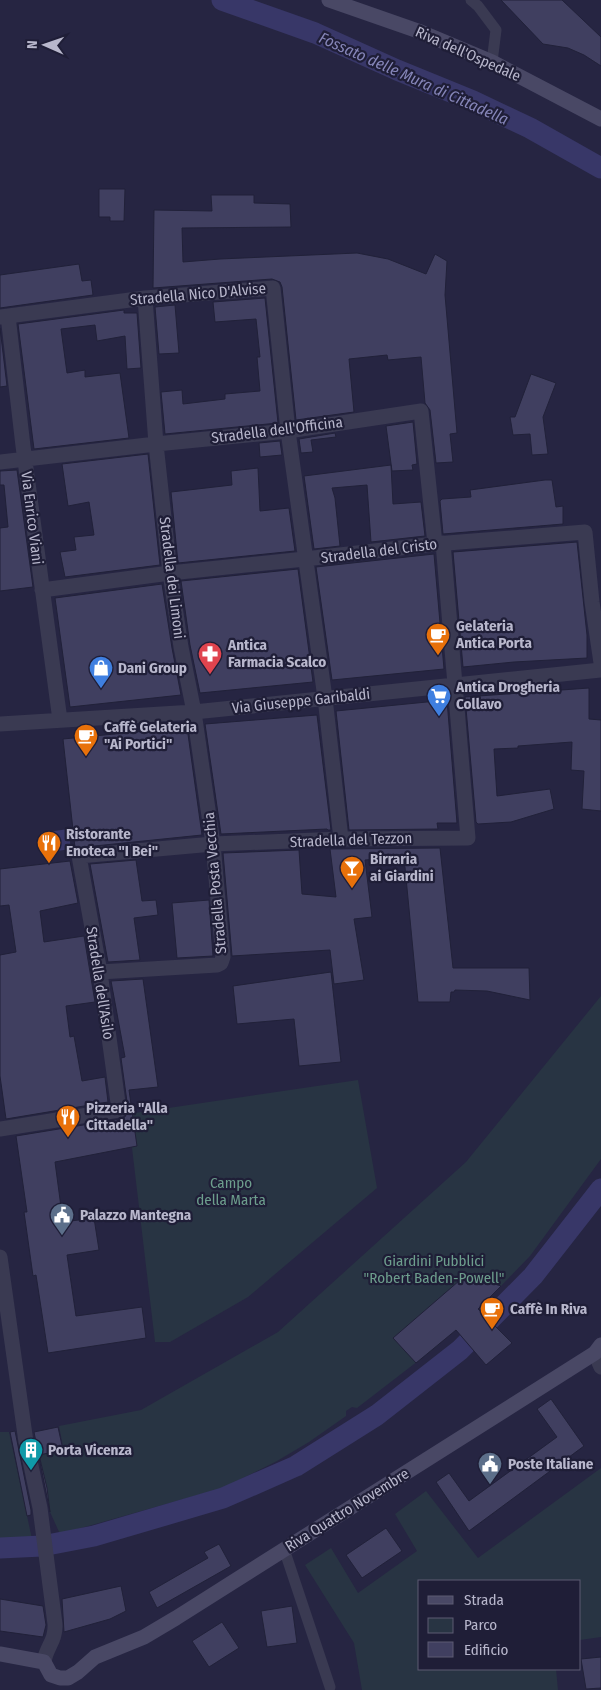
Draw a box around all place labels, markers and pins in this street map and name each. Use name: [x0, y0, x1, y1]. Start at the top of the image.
place label: Gelateria Antica Porta: [455, 617, 532, 652]
cafe icon: Gelateria Antica Porta: [425, 622, 451, 656]
place label: Antica Farmacia Scalco: [227, 636, 326, 671]
pharmacy icon: Antica Farmacia Scalco: [197, 641, 223, 675]
shop icon: Dani Group: [88, 655, 114, 689]
place label: Dani Group: [118, 659, 187, 677]
place label: Antica Drogheria Collavo: [455, 678, 560, 713]
supermarket icon: Antica Drogheria Collavo: [426, 683, 452, 717]
place label: Caffè Gelateria "Ai Portici": [104, 718, 198, 753]
cafe icon: Caffè Gelateria "Ai Portici": [73, 723, 99, 757]
place label: Ristorante Enoteca "I Bei": [66, 825, 158, 860]
restaurant icon: Ristorante Enoteca "I Bei": [36, 830, 62, 864]
place label: Birraria ai Giardini: [370, 850, 434, 885]
bar icon: Birraria ai Giardini: [339, 855, 365, 889]
place label: Pizzeria "Alla Cittadella": [86, 1099, 168, 1134]
restaurant icon: Pizzeria "Alla Cittadella": [55, 1104, 81, 1138]
public building icon: Palazzo Mantegna: [49, 1202, 75, 1236]
place label: Palazzo Mantegna: [80, 1206, 192, 1224]
cafe icon: Caffè In Riva: [479, 1296, 505, 1330]
place label: Caffè In Riva: [510, 1300, 588, 1318]
building icon: Porta Vicenza: [18, 1437, 44, 1471]
place label: Porta Vicenza: [48, 1441, 133, 1459]
public building icon: Poste Italiane: [477, 1451, 503, 1485]
place label: Poste Italiane: [508, 1455, 594, 1473]

